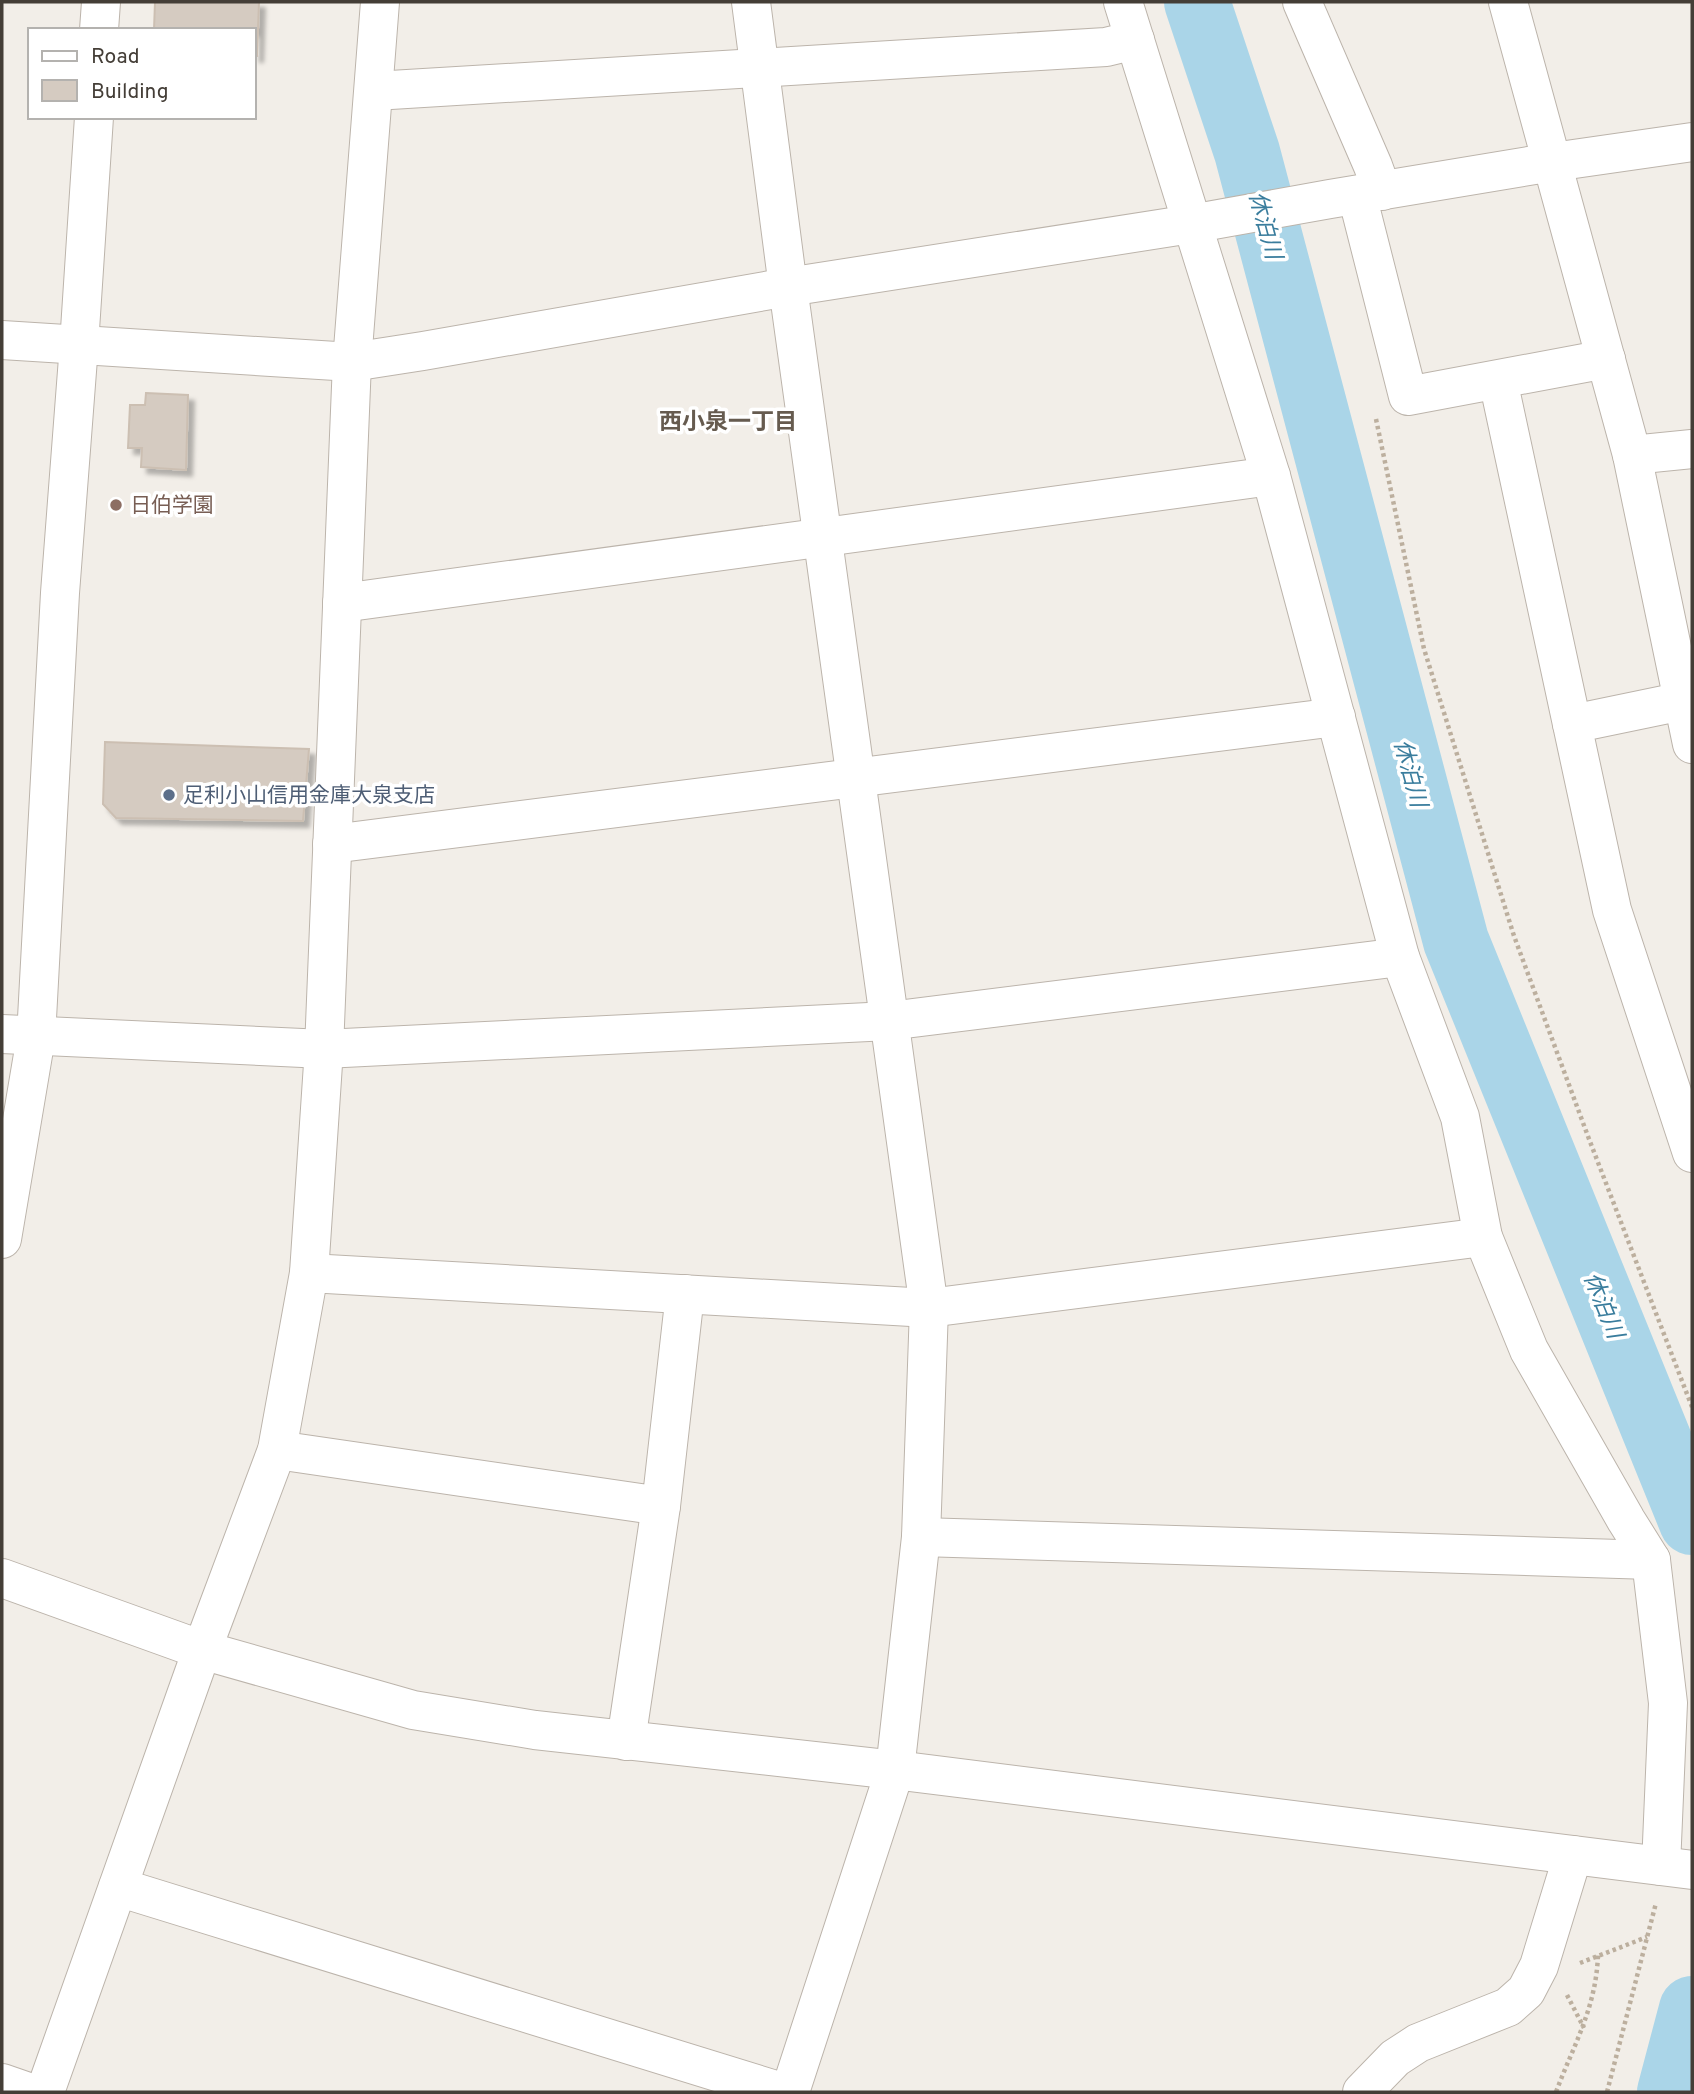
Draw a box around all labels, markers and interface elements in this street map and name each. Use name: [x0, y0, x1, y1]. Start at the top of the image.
legend: [28, 28, 256, 119]
text: Road: [91, 44, 140, 71]
text: Building: [91, 79, 169, 106]
water label: 休泊川: [1241, 189, 1287, 266]
district label: 西小泉一丁目: [659, 409, 797, 438]
place label: 日伯学園: [130, 493, 214, 520]
marker: 日伯学園: [108, 497, 124, 513]
water label: 休泊川: [1386, 737, 1432, 814]
place label: 足利小山信用金庫大泉支店: [183, 783, 435, 810]
marker: 足利小山信用金庫大泉支店: [161, 787, 177, 803]
water label: 休泊川: [1575, 1269, 1629, 1346]

